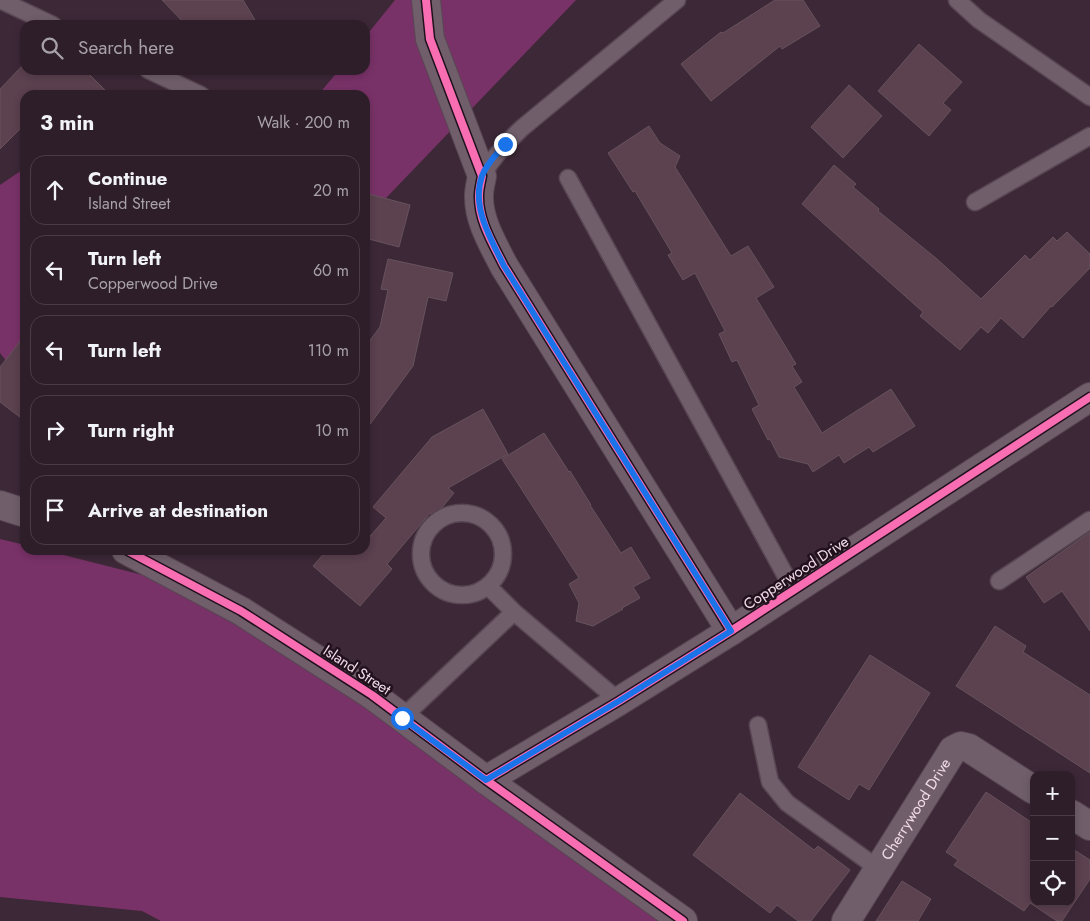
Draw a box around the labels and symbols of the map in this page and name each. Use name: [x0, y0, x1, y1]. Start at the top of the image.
route end: [494, 133, 517, 156]
street label: Copperwood Drive: [739, 531, 853, 615]
street label: Island Street: [319, 640, 396, 700]
route start: [391, 707, 414, 730]
street label: Cherrywood Drive: [876, 754, 956, 864]

